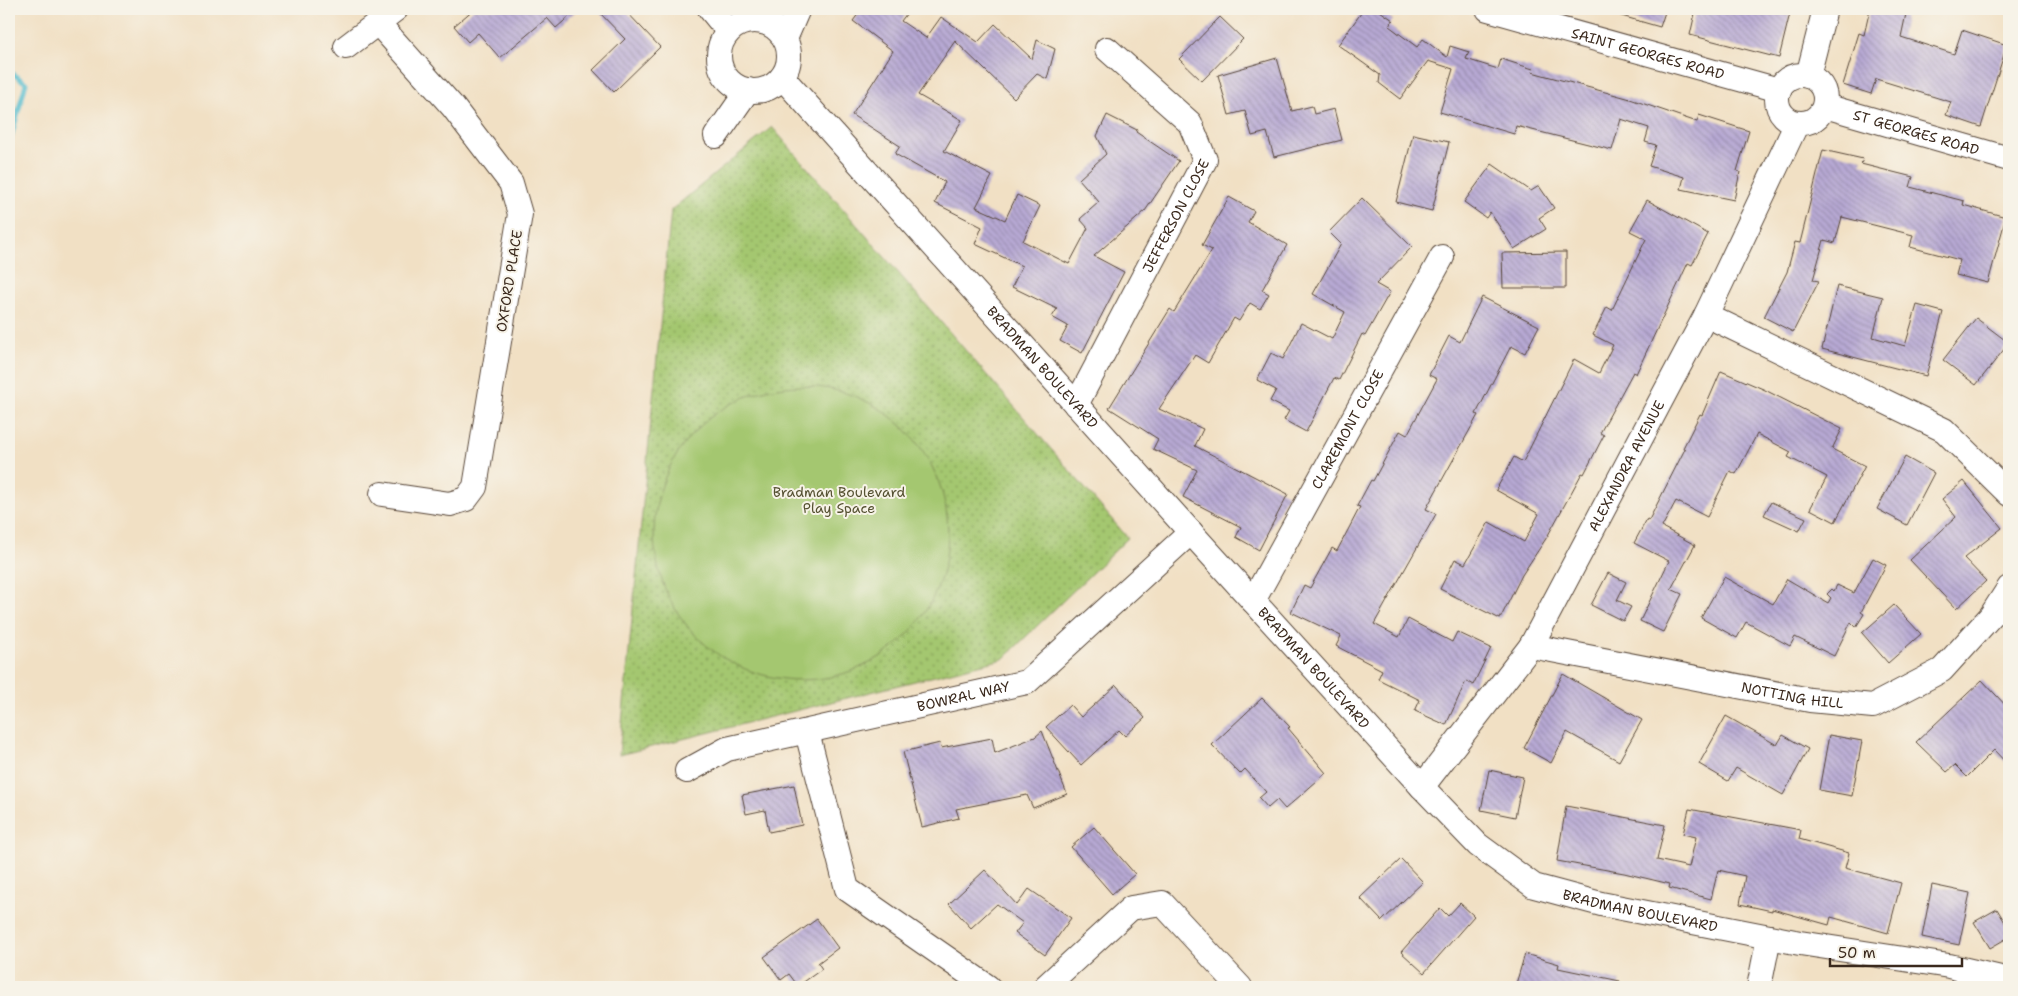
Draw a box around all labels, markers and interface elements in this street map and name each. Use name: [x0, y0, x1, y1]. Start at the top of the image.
street label: SAINT GEORGES ROAD: [1569, 24, 1726, 83]
street label: ST GEORGES ROAD: [1851, 106, 1981, 159]
street label: JEFFERSON CLOSE: [1138, 155, 1213, 276]
street label: OXFORD PLACE: [492, 228, 526, 333]
street label: BRADMAN BOULEVARD: [983, 302, 1102, 432]
street label: CLAREMONT CLOSE: [1307, 366, 1388, 492]
street label: ALEXANDRA AVENUE: [1584, 397, 1668, 535]
park label: Bradman Boulevard Play Space: [773, 483, 905, 517]
street label: BRADMAN BOULEVARD: [1254, 603, 1374, 732]
street label: BOWRAL WAY: [915, 677, 1012, 715]
street label: NOTTING HILL: [1740, 678, 1845, 712]
street label: BRADMAN BOULEVARD: [1561, 885, 1719, 936]
scale bar: [1830, 936, 1963, 968]
text: 50 m: [1838, 943, 1876, 963]

